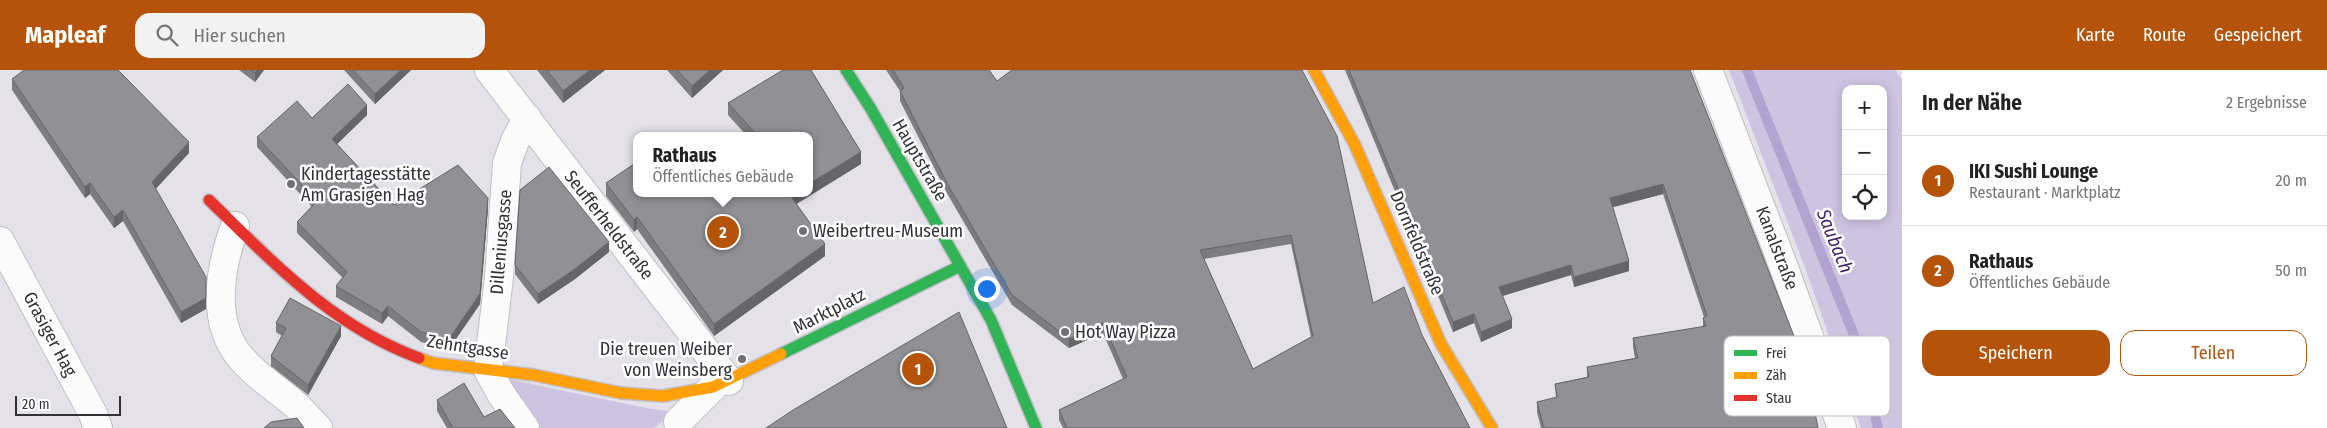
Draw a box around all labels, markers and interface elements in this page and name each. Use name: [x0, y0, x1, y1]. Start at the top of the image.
search box: [135, 13, 485, 58]
text: Mapleaf: [25, 21, 105, 49]
icon: search: [153, 21, 181, 49]
text: Hier suchen: [193, 24, 286, 47]
text: Karte: [2076, 24, 2115, 46]
text: Route: [2143, 24, 2186, 46]
text: Gespeichert: [2214, 24, 2302, 46]
map controls: [1842, 85, 1887, 220]
button: +: [1842, 85, 1887, 130]
text: In der Nähe: [1922, 90, 2022, 116]
text: 2 Ergebnisse: [2226, 93, 2307, 112]
street label: Hauptstraße: [888, 115, 952, 205]
button: −: [1842, 130, 1887, 175]
popup: [633, 132, 813, 197]
text: Rathaus: [652, 144, 717, 167]
text: IKI Sushi Lounge: [1969, 160, 2098, 183]
place label: Kindertagesstätte Am Grasigen Hag: [301, 163, 431, 206]
street label: Seufferheldstraße: [560, 166, 659, 284]
text: Öffentliches Gebäude: [652, 167, 794, 186]
text: 1: [1935, 171, 1941, 190]
text: 20 m: [2276, 171, 2307, 190]
button: locate: [1842, 175, 1887, 220]
marker: Kindertagesstätte Am Grasigen Hag: [285, 178, 297, 190]
text: Restaurant · Marktplatz: [1969, 183, 2121, 202]
street label: Dilleniusgasse: [485, 188, 517, 295]
street label: Dornfeldstraße: [1385, 188, 1449, 298]
street label: Kanalstraße: [1751, 203, 1803, 293]
water label: Saubach: [1811, 205, 1858, 276]
pin: 2: [707, 213, 739, 251]
place label: Weibertreu-Museum: [813, 220, 963, 242]
marker: Weibertreu-Museum: [797, 225, 809, 237]
text: Rathaus: [1969, 250, 2033, 273]
text: 2: [1934, 261, 1942, 280]
text: 50 m: [2275, 261, 2307, 280]
text: Öffentliches Gebäude: [1969, 273, 2110, 292]
your location: [974, 276, 1000, 302]
street label: Marktplatz: [789, 283, 869, 339]
street label: Grasiger Hag: [19, 288, 82, 380]
place label: Hot Way Pizza: [1075, 321, 1176, 343]
marker: Hot Way Pizza: [1059, 326, 1071, 338]
street label: Zehntgasse: [426, 330, 511, 364]
button: Speichern: [1922, 330, 2110, 376]
button: Teilen: [2120, 330, 2307, 376]
legend: [1724, 336, 1890, 416]
place label: Die treuen Weiber von Weinsberg: [600, 338, 733, 381]
text: Frei: [1766, 345, 1787, 362]
pin: 1: [902, 350, 934, 388]
marker: Die treuen Weiber von Weinsberg: [736, 353, 748, 365]
text: Zäh: [1766, 367, 1787, 384]
text: Stau: [1766, 390, 1792, 407]
scale bar: [15, 393, 121, 416]
text: 20 m: [22, 396, 50, 413]

